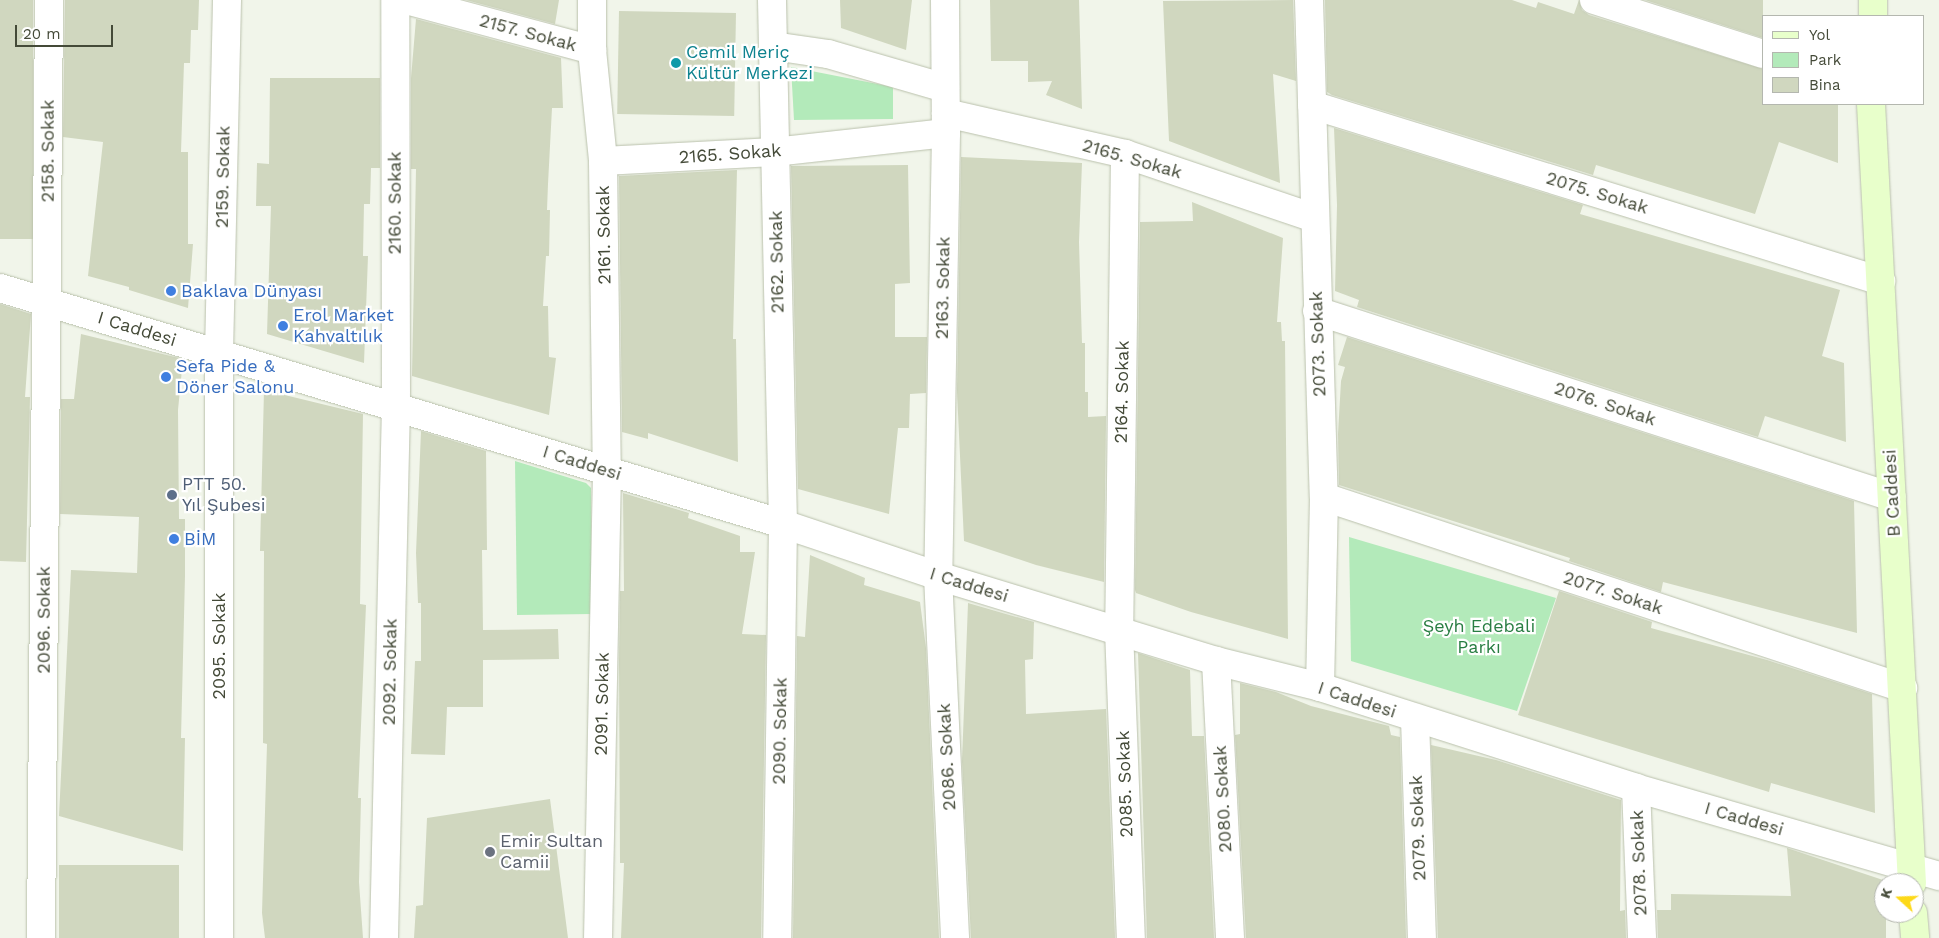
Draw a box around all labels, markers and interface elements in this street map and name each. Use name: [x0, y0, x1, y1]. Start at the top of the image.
street label: 2157. Sokak: [477, 10, 579, 56]
scale bar: [18, 15, 115, 47]
legend: [1762, 15, 1924, 105]
text: 20 m: [23, 25, 61, 43]
text: Yol: [1809, 26, 1830, 44]
place label: Cemil Meriç Kültür Merkezi: [686, 42, 813, 84]
text: Park: [1809, 51, 1841, 69]
marker: Cemil Meriç Kültür Merkezi: [670, 57, 682, 69]
text: Bina: [1809, 76, 1841, 94]
street label: 2158. Sokak: [37, 100, 59, 202]
street label: 2159. Sokak: [211, 126, 235, 228]
street label: 2165. Sokak: [1080, 134, 1184, 184]
street label: 2165. Sokak: [678, 140, 782, 168]
street label: 2160. Sokak: [384, 152, 406, 254]
street label: 2075. Sokak: [1543, 167, 1651, 219]
street label: 2161. Sokak: [592, 185, 616, 285]
street label: 2162. Sokak: [765, 211, 789, 313]
street label: 2163. Sokak: [931, 237, 955, 339]
place label: Baklava Dünyası: [181, 280, 322, 302]
marker: Baklava Dünyası: [165, 285, 177, 297]
street label: 2073. Sokak: [1305, 291, 1331, 397]
place label: Erol Market Kahvaltılık: [293, 305, 394, 348]
street label: I Caddesi: [95, 307, 179, 351]
marker: Erol Market Kahvaltılık: [277, 320, 289, 332]
street label: 2164. Sokak: [1110, 340, 1134, 444]
place label: Sefa Pide & Döner Salonu: [176, 356, 295, 398]
marker: Sefa Pide & Döner Salonu: [160, 371, 172, 383]
street label: 2076. Sokak: [1551, 377, 1659, 431]
street label: I Caddesi: [540, 441, 624, 485]
street label: B Caddesi: [1879, 449, 1905, 537]
place label: PTT 50. Yıl Şubesi: [182, 474, 266, 516]
marker: PTT 50. Yıl Şubesi: [166, 489, 178, 501]
place label: BİM: [184, 528, 216, 550]
marker: BİM: [168, 533, 180, 545]
street label: I Caddesi: [927, 563, 1011, 607]
street label: 2096. Sokak: [33, 566, 55, 674]
street label: 2077. Sokak: [1560, 567, 1666, 619]
street label: 2095. Sokak: [208, 593, 230, 699]
park label: Şeyh Edebali Parkı: [1423, 616, 1535, 659]
street label: 2092. Sokak: [378, 618, 402, 726]
street label: 2091. Sokak: [590, 652, 614, 756]
street label: 2090. Sokak: [768, 677, 792, 785]
street label: I Caddesi: [1315, 677, 1399, 723]
street label: 2086. Sokak: [933, 703, 961, 811]
street label: 2085. Sokak: [1112, 730, 1138, 838]
street label: 2080. Sokak: [1209, 745, 1237, 853]
street label: 2079. Sokak: [1405, 775, 1431, 881]
street label: I Caddesi: [1702, 797, 1786, 841]
street label: 2078. Sokak: [1626, 810, 1652, 916]
place label: Emir Sultan Camii: [500, 831, 603, 874]
marker: Emir Sultan Camii: [484, 846, 496, 858]
north arrow: [1874, 873, 1924, 923]
text: K: [1877, 886, 1895, 901]

